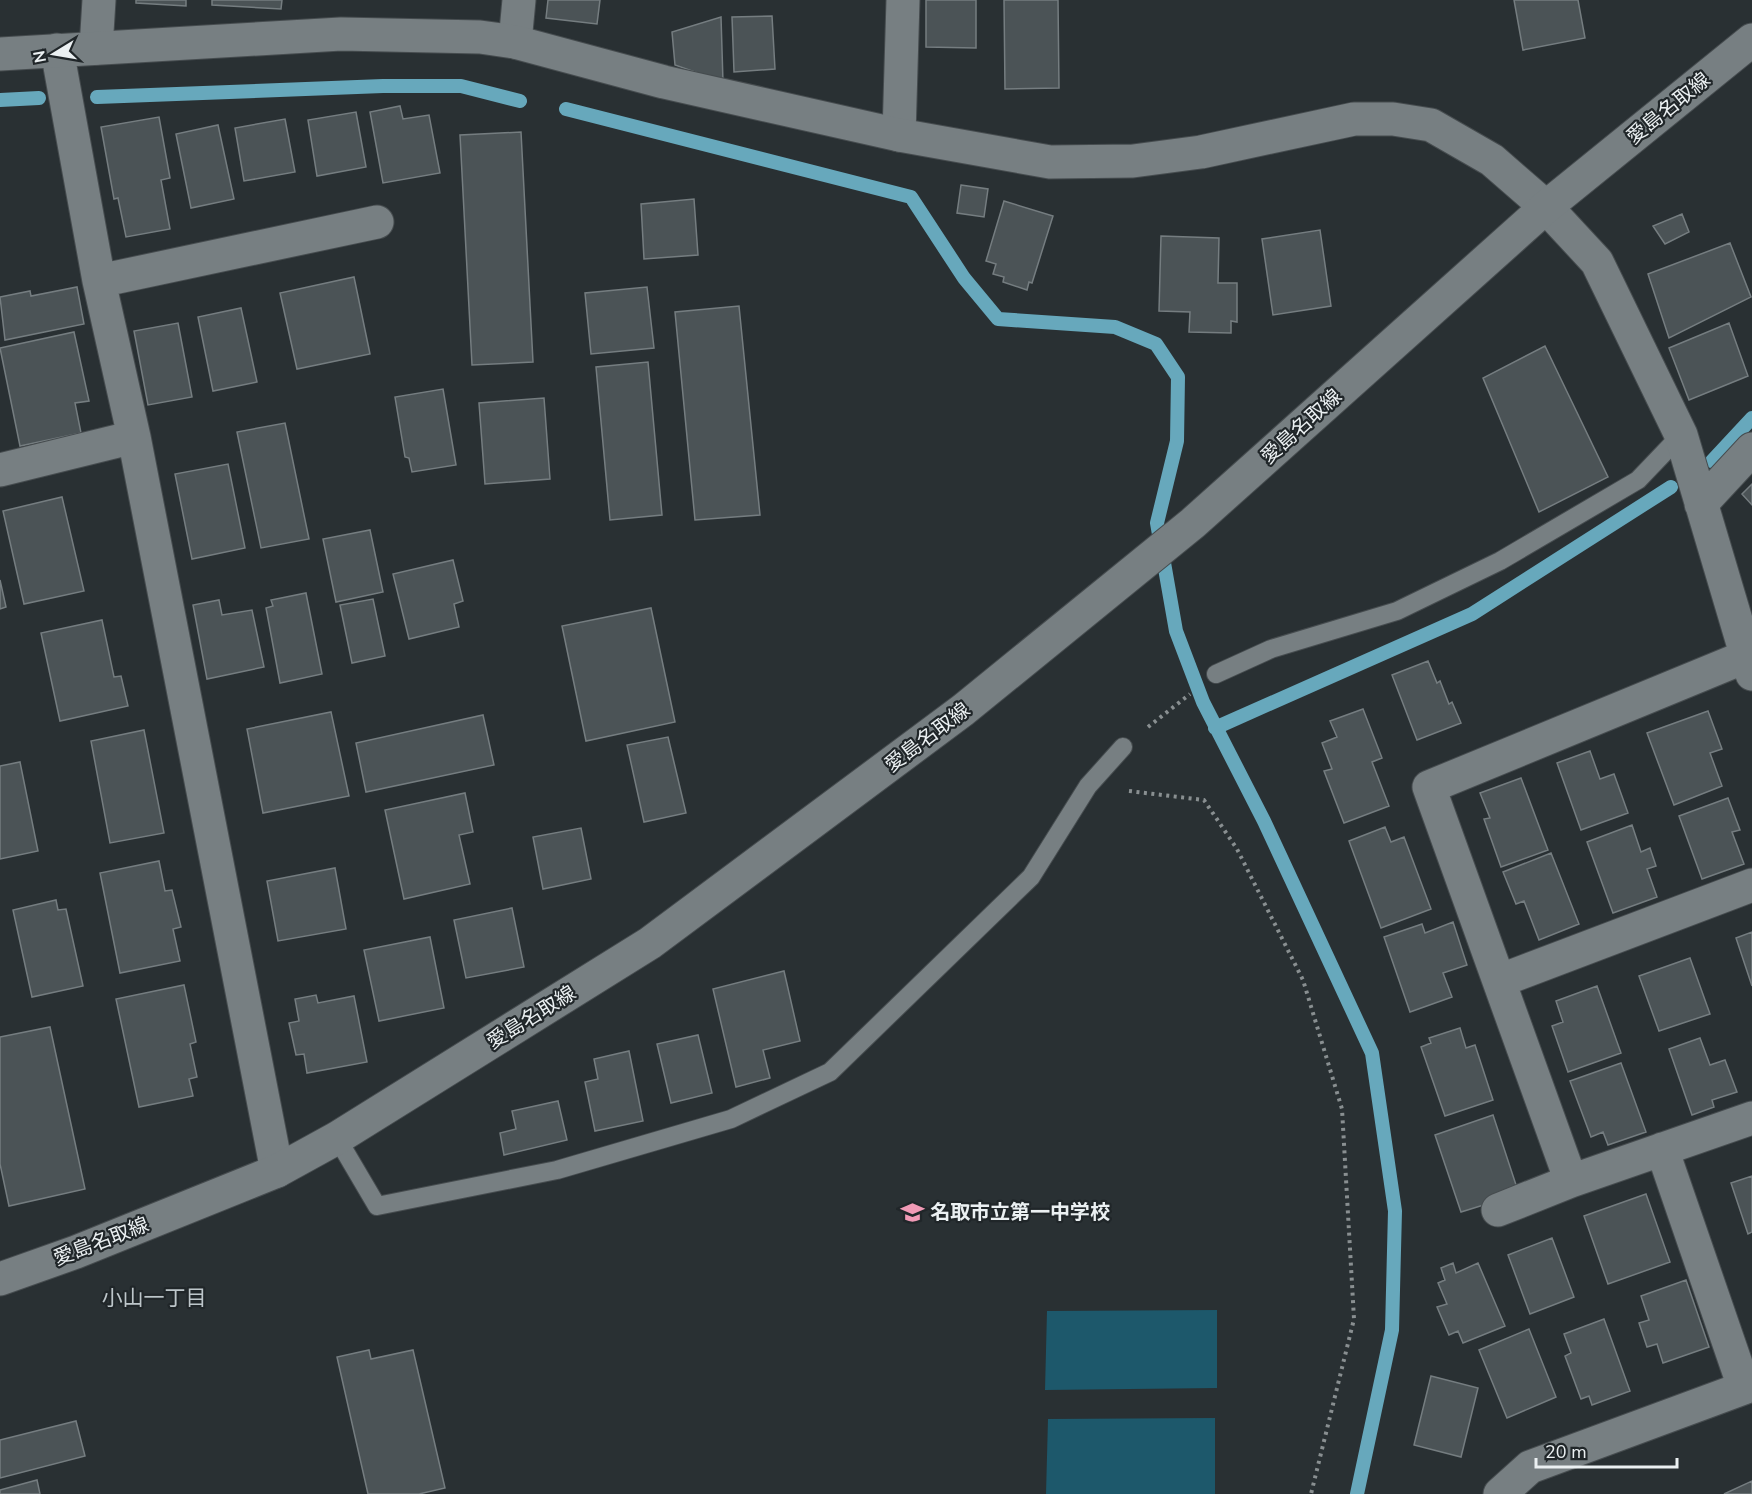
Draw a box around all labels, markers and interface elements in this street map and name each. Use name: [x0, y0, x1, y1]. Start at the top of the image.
north arrow: [24, 24, 84, 84]
text: N: [28, 49, 52, 65]
street label: 愛島名取線: [1621, 66, 1716, 150]
street label: 愛島名取線: [1255, 383, 1348, 470]
street label: 愛島名取線: [879, 697, 975, 778]
street label: 愛島名取線: [482, 979, 581, 1055]
school or university icon: 名取市立第一中学校: [899, 1199, 925, 1225]
place label: 名取市立第一中学校: [930, 1199, 1110, 1226]
street label: 愛島名取線: [50, 1211, 153, 1272]
district label: 小山一丁目: [102, 1284, 207, 1312]
scale bar: [1536, 1431, 1677, 1469]
text: 20 m: [1545, 1440, 1587, 1464]

